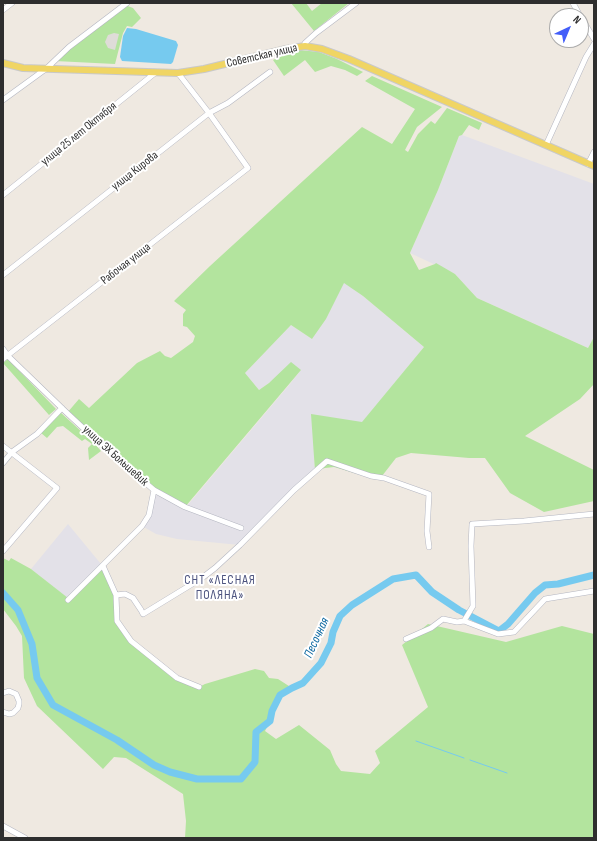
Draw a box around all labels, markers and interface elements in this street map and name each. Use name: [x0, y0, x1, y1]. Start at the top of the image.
north arrow: [549, 8, 589, 48]
text: N: [570, 13, 584, 26]
street label: Советская улица: [225, 41, 299, 71]
street label: улица 25 лет Октября: [38, 99, 120, 169]
street label: улица Кирова: [109, 148, 161, 194]
street label: Рабочая улица: [98, 240, 154, 288]
street label: улица ЭХ Большевик: [79, 423, 151, 489]
district label: СНТ «ЛЕСНАЯ ПОЛЯНА»: [184, 573, 256, 604]
water label: Песочная: [301, 615, 333, 661]

